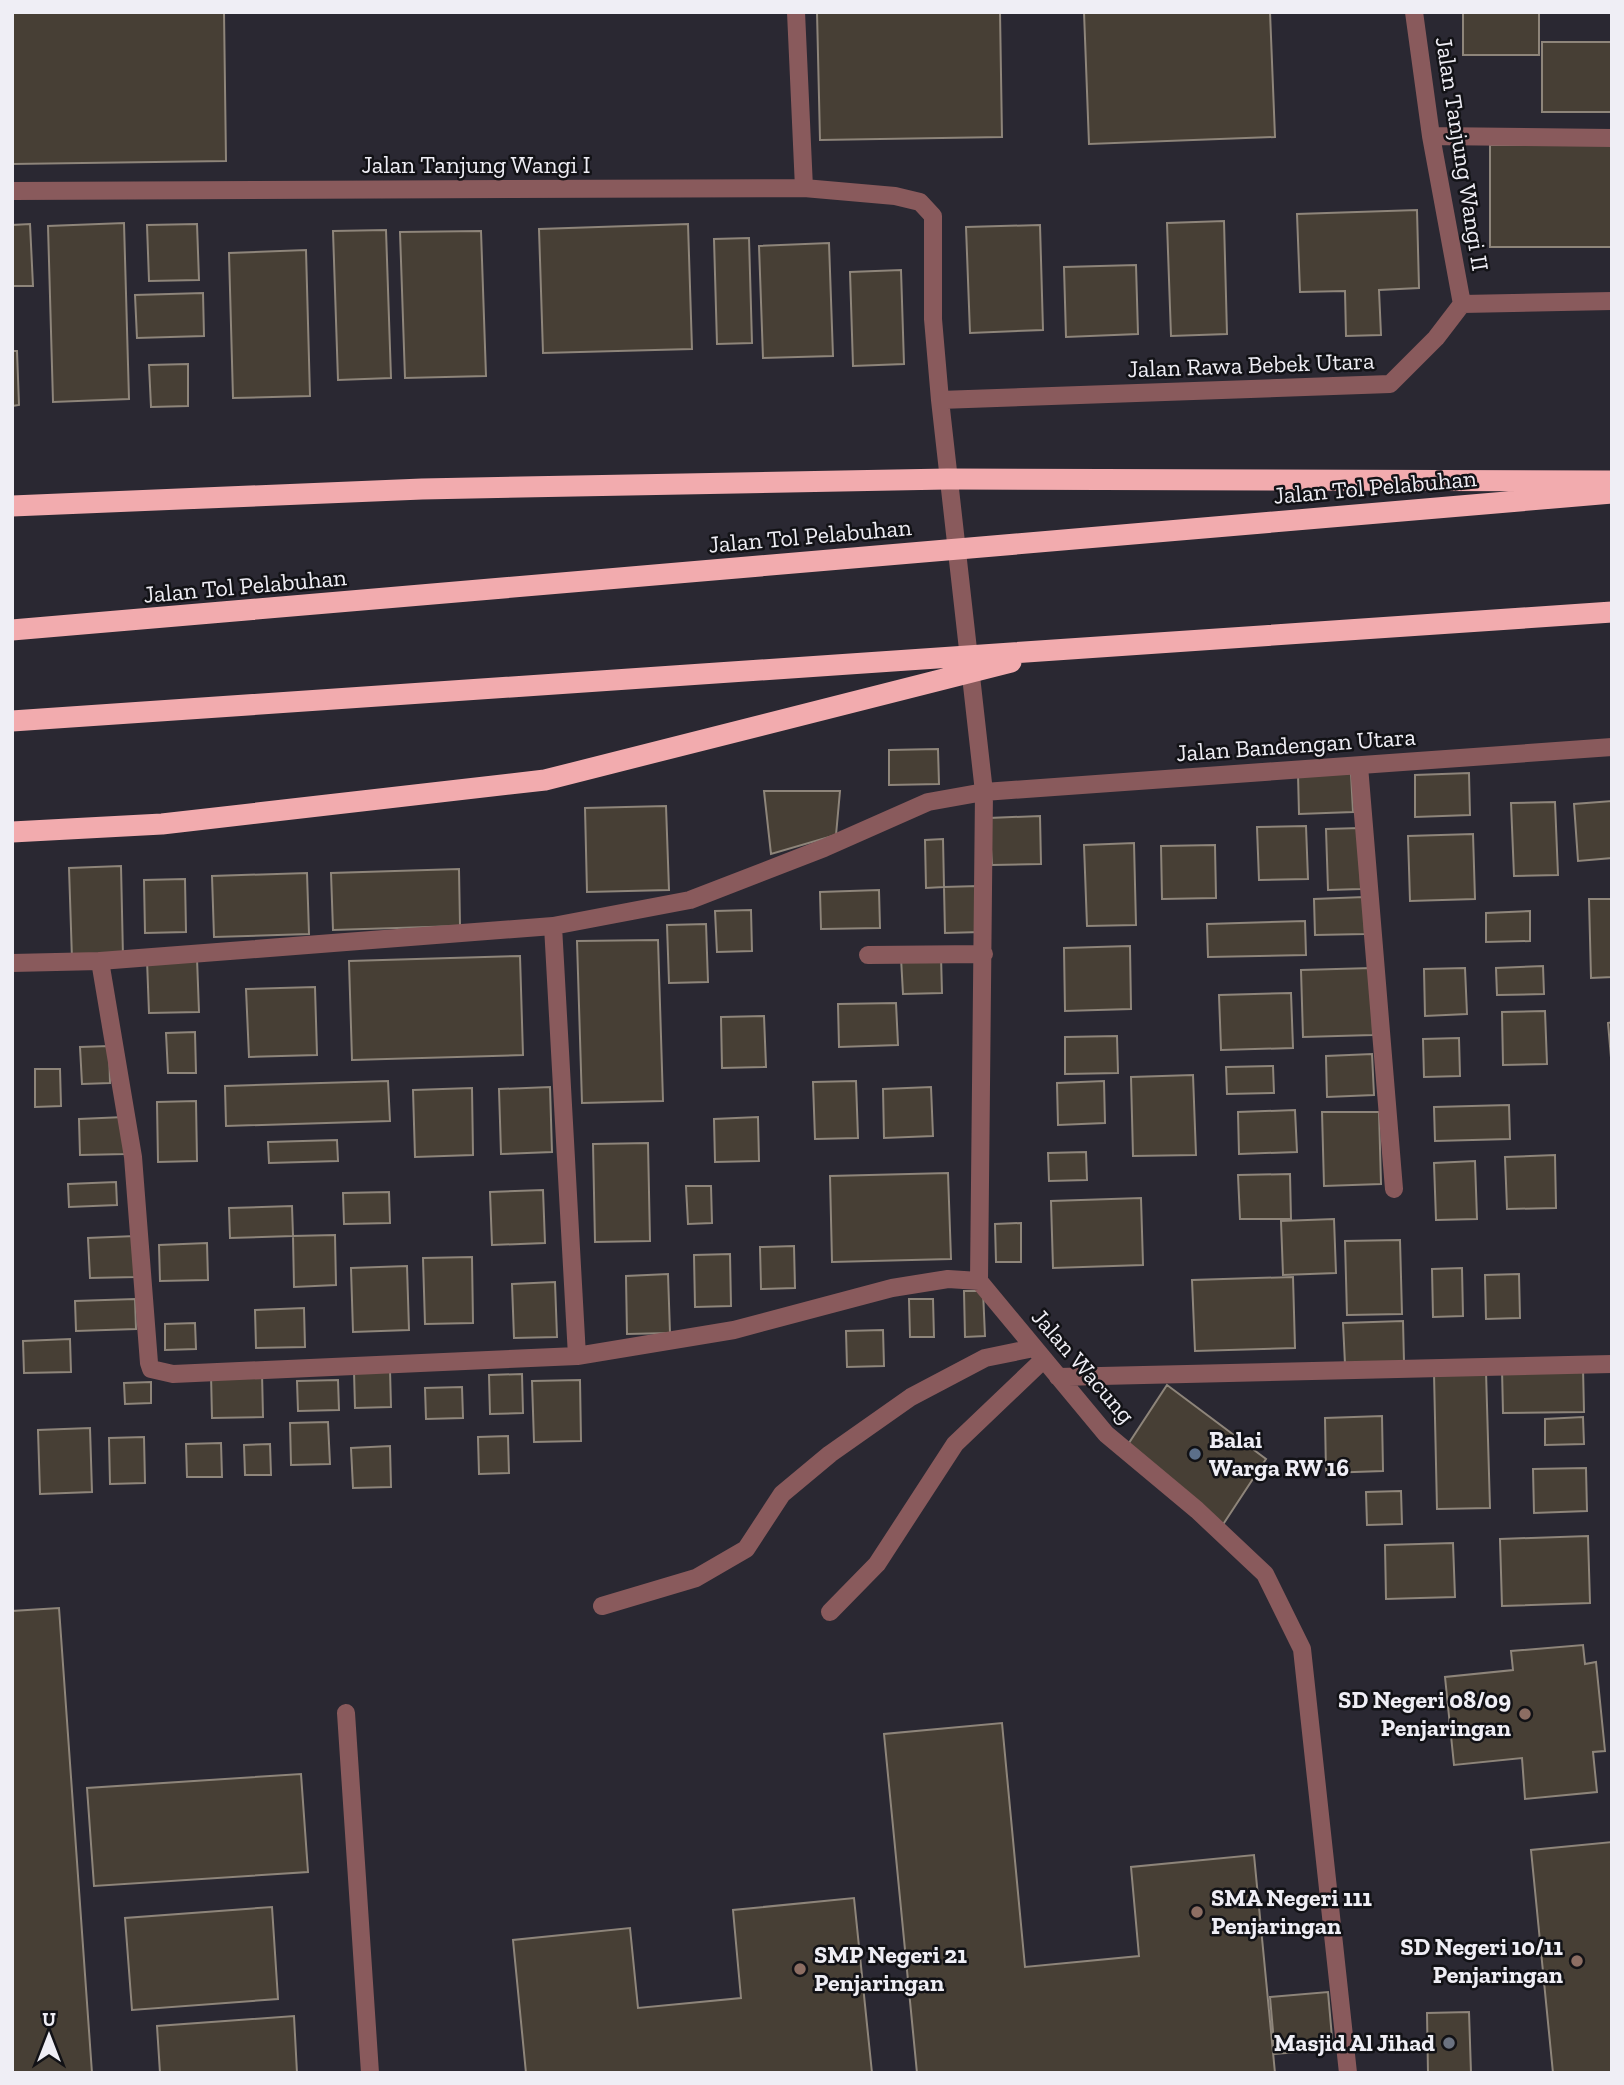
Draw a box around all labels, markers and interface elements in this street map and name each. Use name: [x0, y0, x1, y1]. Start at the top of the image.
street label: Jalan Tanjung Wangi II: [1430, 35, 1495, 273]
street label: Jalan Tanjung Wangi I: [362, 150, 590, 179]
street label: Jalan Rawa Bebek Utara: [1127, 346, 1376, 383]
street label: Jalan Tol Pelabuhan: [1272, 463, 1478, 510]
street label: Jalan Tol Pelabuhan: [707, 512, 913, 559]
street label: Jalan Tol Pelabuhan: [142, 562, 348, 609]
street label: Jalan Bandengan Utara: [1175, 722, 1417, 767]
street label: Jalan Wacung: [1026, 1302, 1141, 1429]
place label: Balai Warga RW 16: [1209, 1425, 1349, 1482]
marker: Balai Warga RW 16: [1187, 1446, 1203, 1462]
place label: SD Negeri 08/09 Penjaringan: [1338, 1685, 1511, 1742]
marker: SD Negeri 08/09 Penjaringan: [1517, 1706, 1533, 1722]
place label: SMA Negeri 111 Penjaringan: [1211, 1883, 1372, 1940]
marker: SMA Negeri 111 Penjaringan: [1189, 1904, 1205, 1920]
place label: SD Negeri 10/11 Penjaringan: [1400, 1932, 1563, 1989]
place label: SMP Negeri 21 Penjaringan: [814, 1940, 967, 1997]
marker: SD Negeri 10/11 Penjaringan: [1569, 1953, 1585, 1969]
marker: SMP Negeri 21 Penjaringan: [792, 1961, 808, 1977]
north arrow: [14, 2001, 84, 2071]
text: U: [42, 2008, 56, 2031]
place label: Masjid Al Jihad: [1274, 2028, 1435, 2057]
marker: Masjid Al Jihad: [1441, 2035, 1457, 2051]

